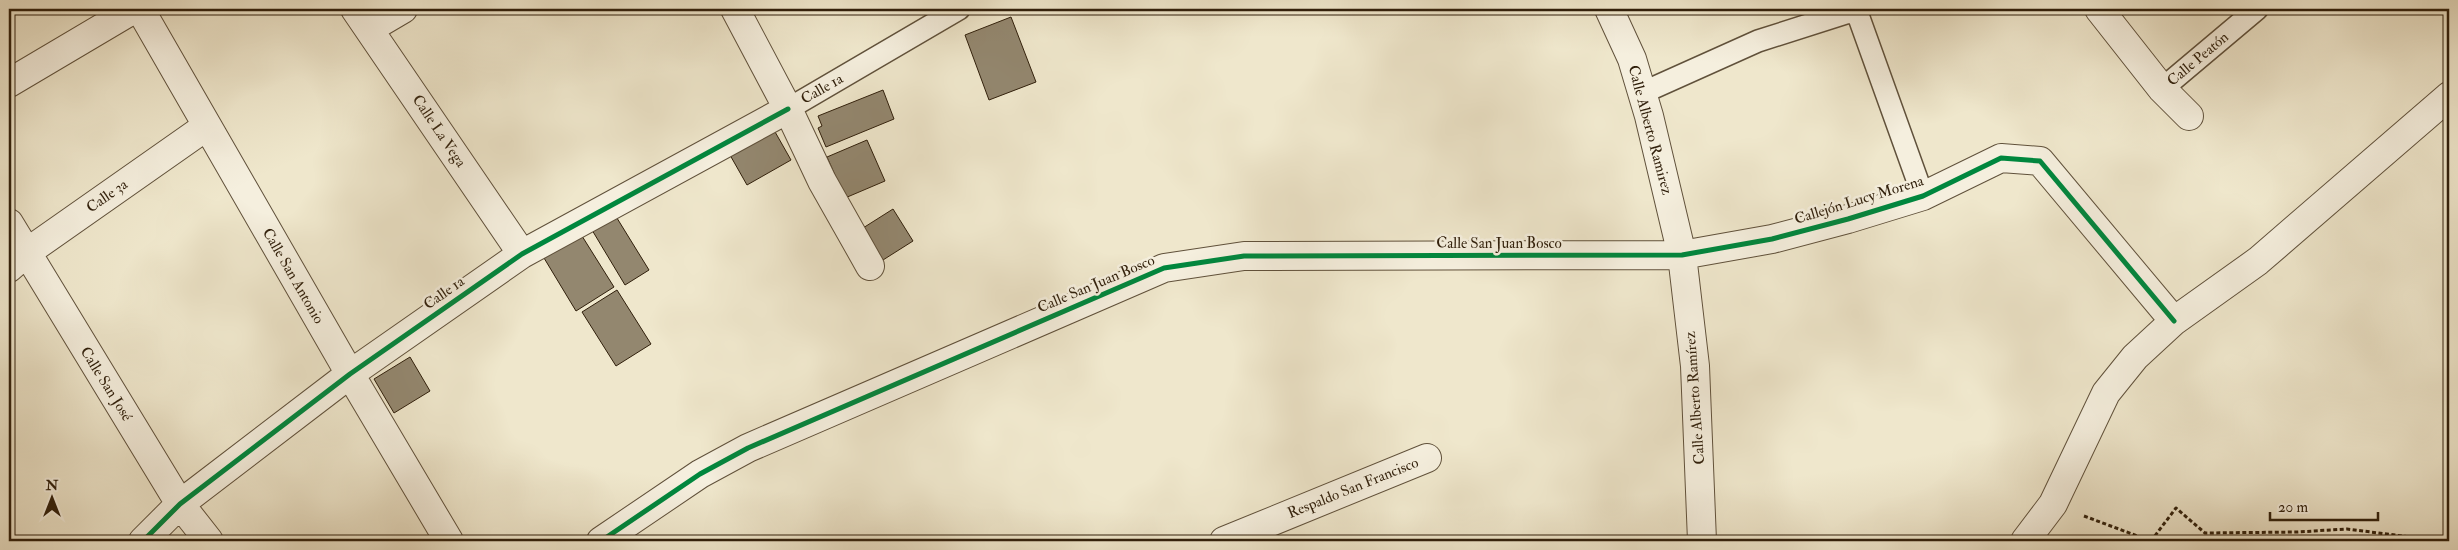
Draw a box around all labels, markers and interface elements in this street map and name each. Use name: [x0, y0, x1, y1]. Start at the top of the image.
street label: Calle Peatón: [2163, 28, 2233, 90]
street label: Calle Alberto Ramirez: [1624, 63, 1676, 197]
street label: Calle 1a: [797, 69, 847, 109]
street label: Calle La Vega: [408, 91, 471, 172]
street label: Callejón Lucy Morena: [1792, 171, 1927, 229]
street label: Calle 3a: [83, 175, 132, 217]
street label: Calle San Antonio: [258, 225, 328, 327]
street label: Calle San Juan Bosco: [1436, 234, 1562, 254]
street label: Calle San Juan Bosco: [1035, 251, 1158, 318]
street label: Calle 1a: [420, 272, 469, 314]
street label: Calle Alberto Ramírez: [1681, 331, 1709, 465]
street label: Calle San José: [75, 343, 137, 426]
street label: Respaldo San Francisco: [1285, 453, 1422, 524]
north arrow: [28, 472, 78, 522]
text: N: [45, 477, 59, 494]
scale bar: [2270, 490, 2378, 522]
text: 20 m: [2278, 498, 2308, 517]

